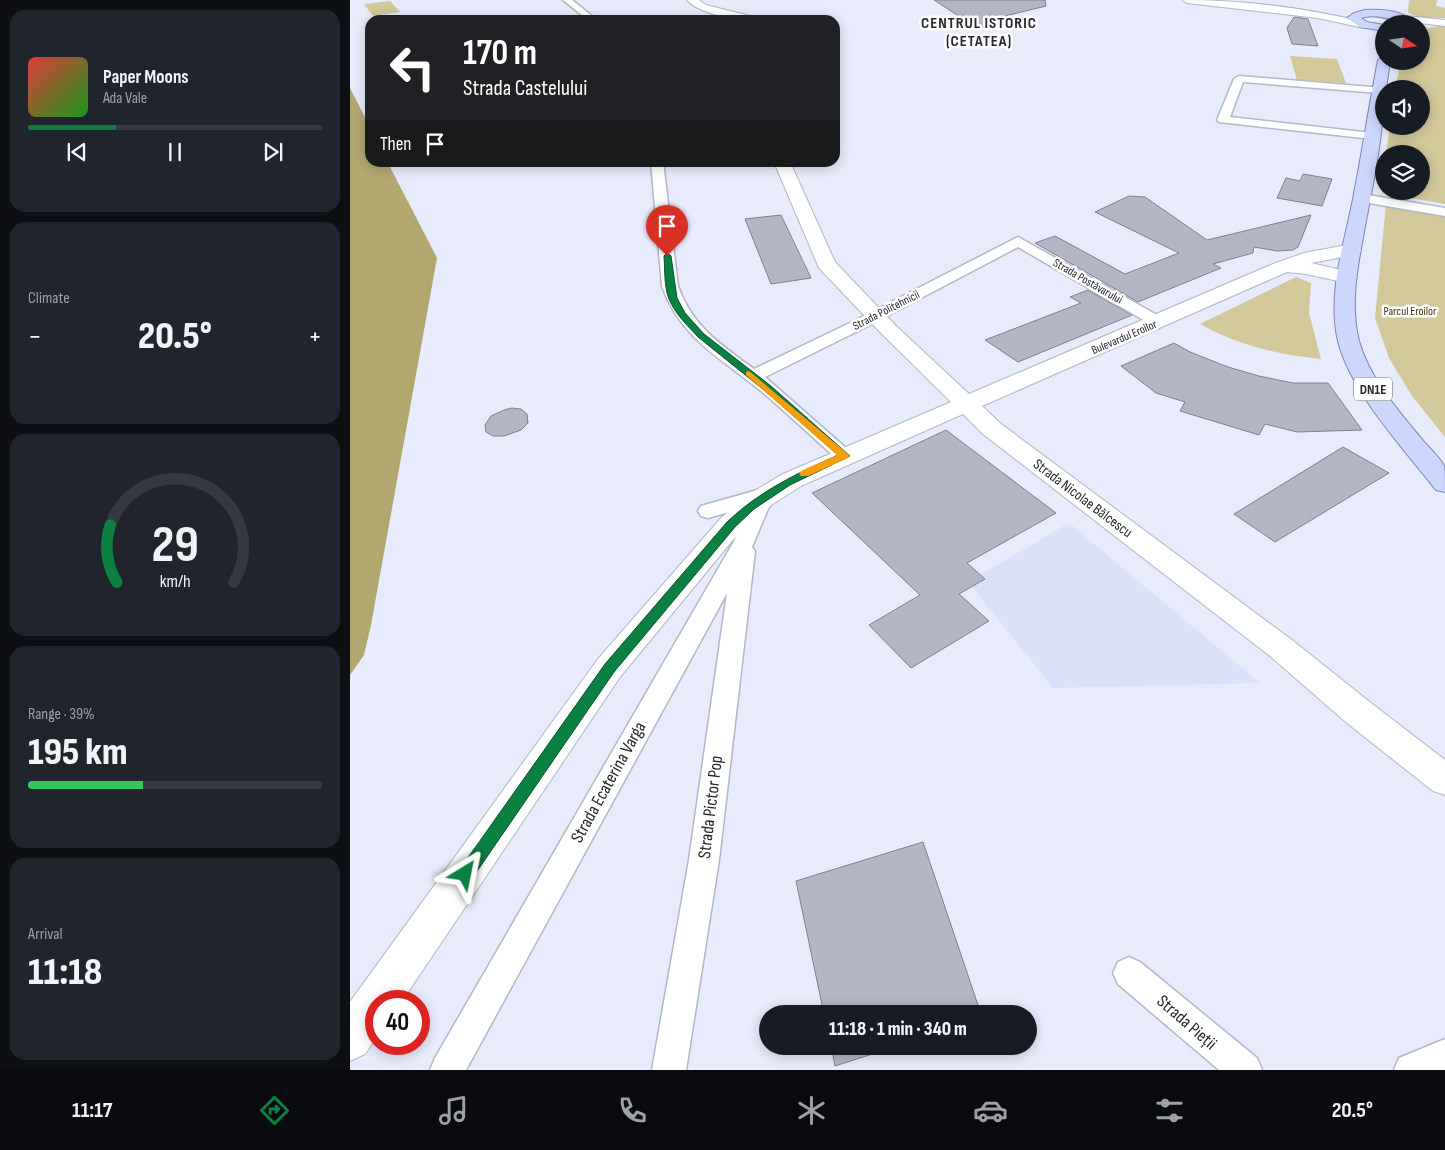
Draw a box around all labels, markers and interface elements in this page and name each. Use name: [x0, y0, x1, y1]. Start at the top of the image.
district label: CENTRUL ISTORIC (CETATEA): [921, 14, 1037, 51]
north arrow: [1375, 15, 1430, 70]
map controls: [1375, 15, 1430, 200]
text: 170 m: [463, 32, 537, 75]
icon: left: [380, 35, 445, 100]
text: Paper Moons: [103, 66, 189, 89]
text: Strada Castelului: [463, 75, 587, 102]
button: sound: [1375, 80, 1430, 135]
text: Ada Vale: [103, 89, 147, 108]
icon: arrive: [421, 130, 449, 158]
text: Then: [380, 133, 411, 156]
icon: previous: [63, 138, 91, 166]
icon: pause: [161, 138, 189, 166]
icon: next: [259, 138, 287, 166]
button: layers: [1375, 145, 1430, 200]
pin: [646, 205, 688, 256]
icon: arrive: [653, 212, 681, 240]
street label: Strada Postăvarului: [1050, 256, 1125, 307]
street label: Strada Politehnicii: [850, 287, 922, 334]
text: Climate: [28, 289, 70, 308]
park label: Parcul Eroilor: [1384, 304, 1437, 319]
text: 20.5°: [138, 314, 212, 359]
street label: Bulevardul Eroilor: [1089, 317, 1160, 358]
text: −: [28, 320, 42, 353]
text: +: [308, 320, 322, 353]
road number: DN1E: [1354, 378, 1392, 400]
street label: Strada Nicolae Bălcescu: [1029, 455, 1136, 542]
text: 29: [151, 514, 199, 577]
text: km/h: [160, 571, 190, 592]
text: Range · 39%: [28, 705, 95, 724]
street label: Strada Ecaterina Varga: [566, 718, 650, 846]
text: 195 km: [28, 730, 128, 775]
street label: Strada Pictor Pop: [694, 754, 727, 860]
position arrow: [438, 847, 490, 899]
text: Arrival: [28, 925, 62, 944]
text: 11:18: [28, 950, 102, 995]
speed limit sign: 40: [365, 990, 430, 1055]
street label: Strada Pieții: [1152, 991, 1221, 1054]
text: 11:18 · 1 min · 340 m: [829, 1018, 967, 1041]
icon: directions: [257, 1093, 292, 1128]
icon: music: [436, 1093, 471, 1128]
icon: phone: [615, 1093, 650, 1128]
icon: climate: [794, 1093, 829, 1128]
icon: car: [973, 1093, 1008, 1128]
icon: filters: [1152, 1093, 1187, 1128]
text: 11:17: [72, 1097, 112, 1124]
text: 20.5°: [1332, 1097, 1373, 1124]

